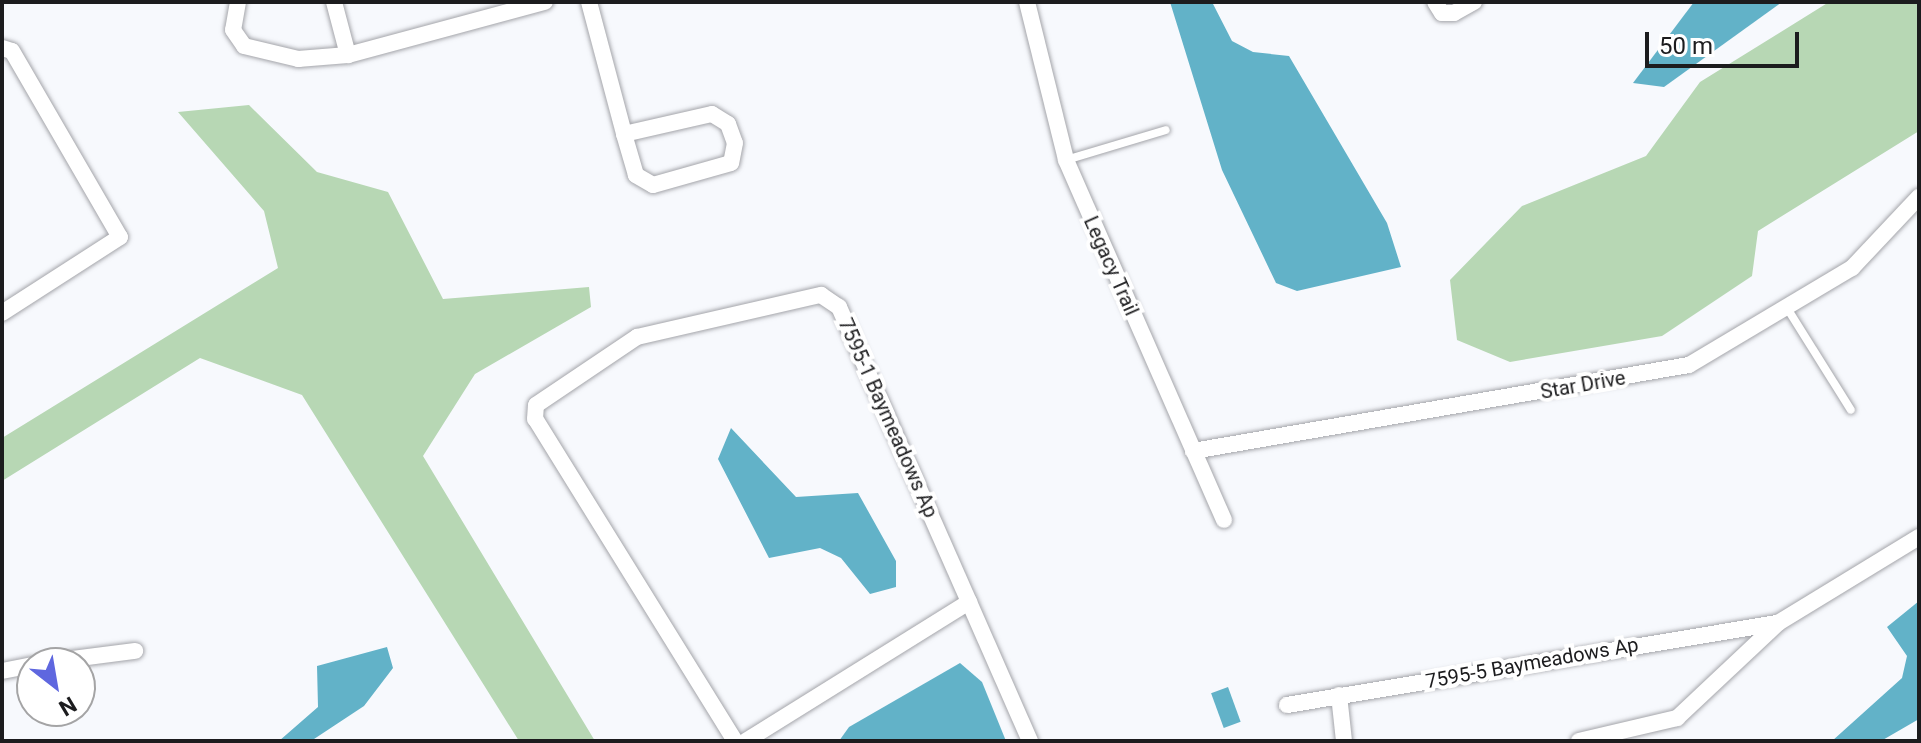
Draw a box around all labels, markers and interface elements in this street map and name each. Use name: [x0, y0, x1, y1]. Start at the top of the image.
scale bar: [1649, 16, 1803, 66]
text: 50 m: [1659, 32, 1713, 60]
street label: Legacy Trail: [1078, 212, 1144, 320]
street label: 7595-1 Baymeadows Ap: [833, 315, 943, 521]
street label: Star Drive: [1539, 366, 1627, 404]
street label: 7595-5 Baymeadows Ap: [1424, 632, 1640, 694]
north arrow: [16, 647, 96, 727]
text: N: [54, 692, 81, 721]

